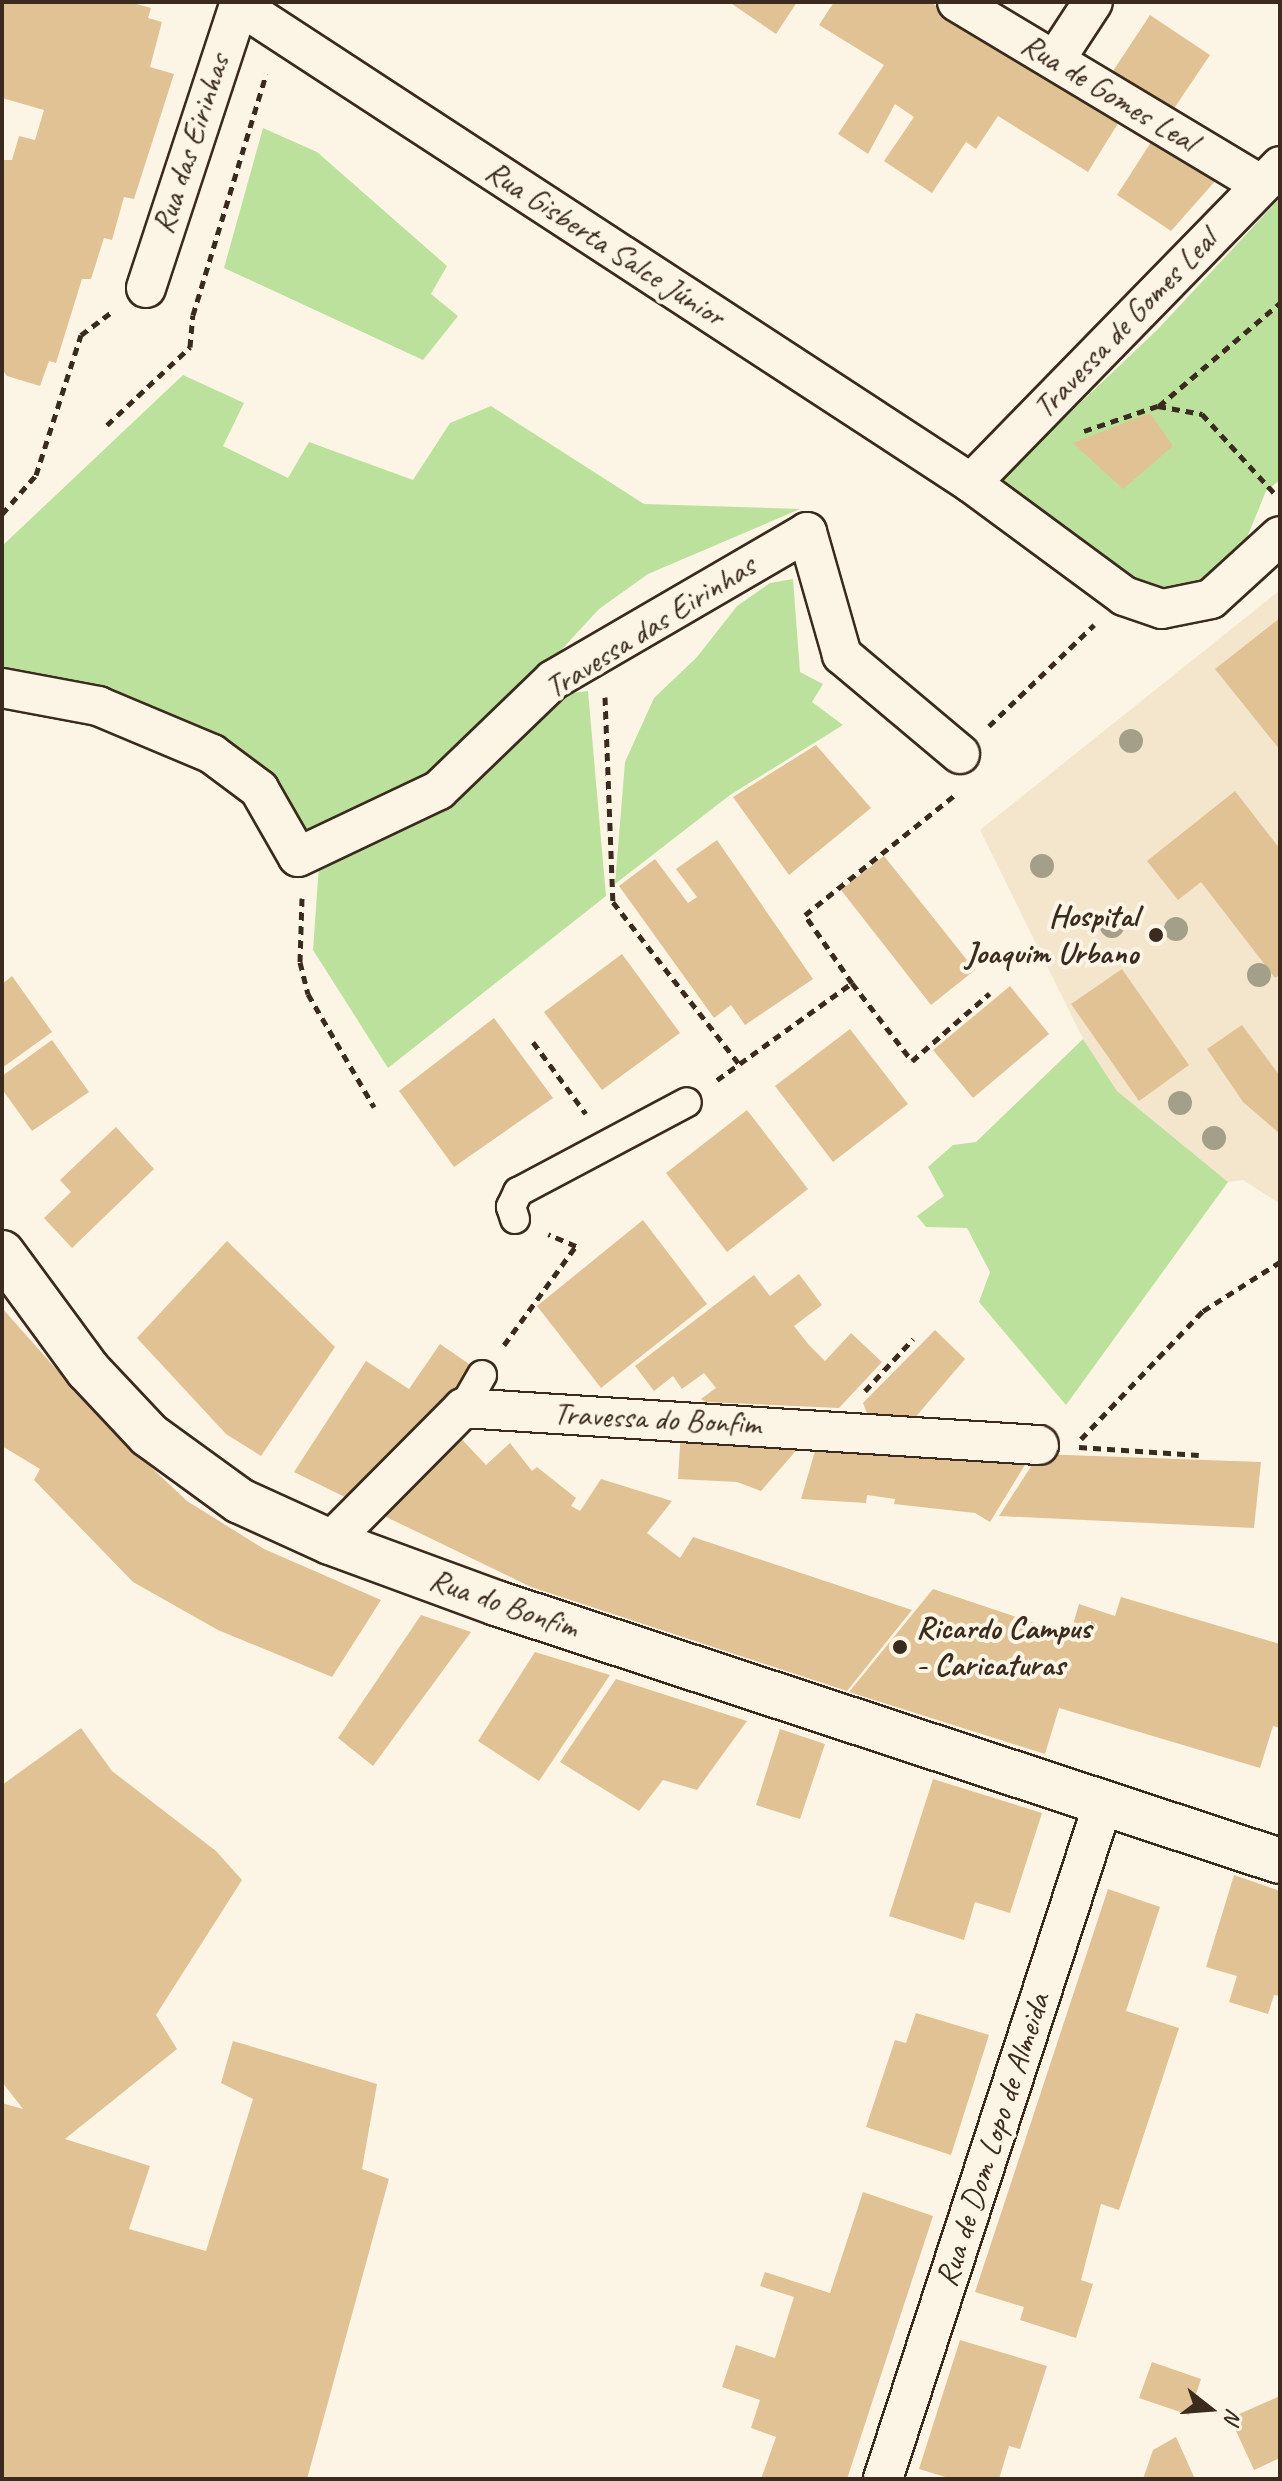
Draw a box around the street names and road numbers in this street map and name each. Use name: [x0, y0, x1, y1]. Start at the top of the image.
street label: Rua de Gomes Leal: [1015, 26, 1203, 160]
street label: Rua das Eirinhas: [144, 49, 238, 239]
street label: Rua Gisberta Salce Júnior: [478, 152, 732, 336]
street label: Travessa de Gomes Leal: [1025, 221, 1225, 427]
street label: Travessa das Eirinhas: [538, 547, 762, 707]
street label: Travessa do Bonfim: [551, 1394, 763, 1444]
street label: Rua do Bonfim: [424, 1560, 584, 1648]
street label: Rua de Dom Lopo de Almeida: [928, 1989, 1058, 2291]

